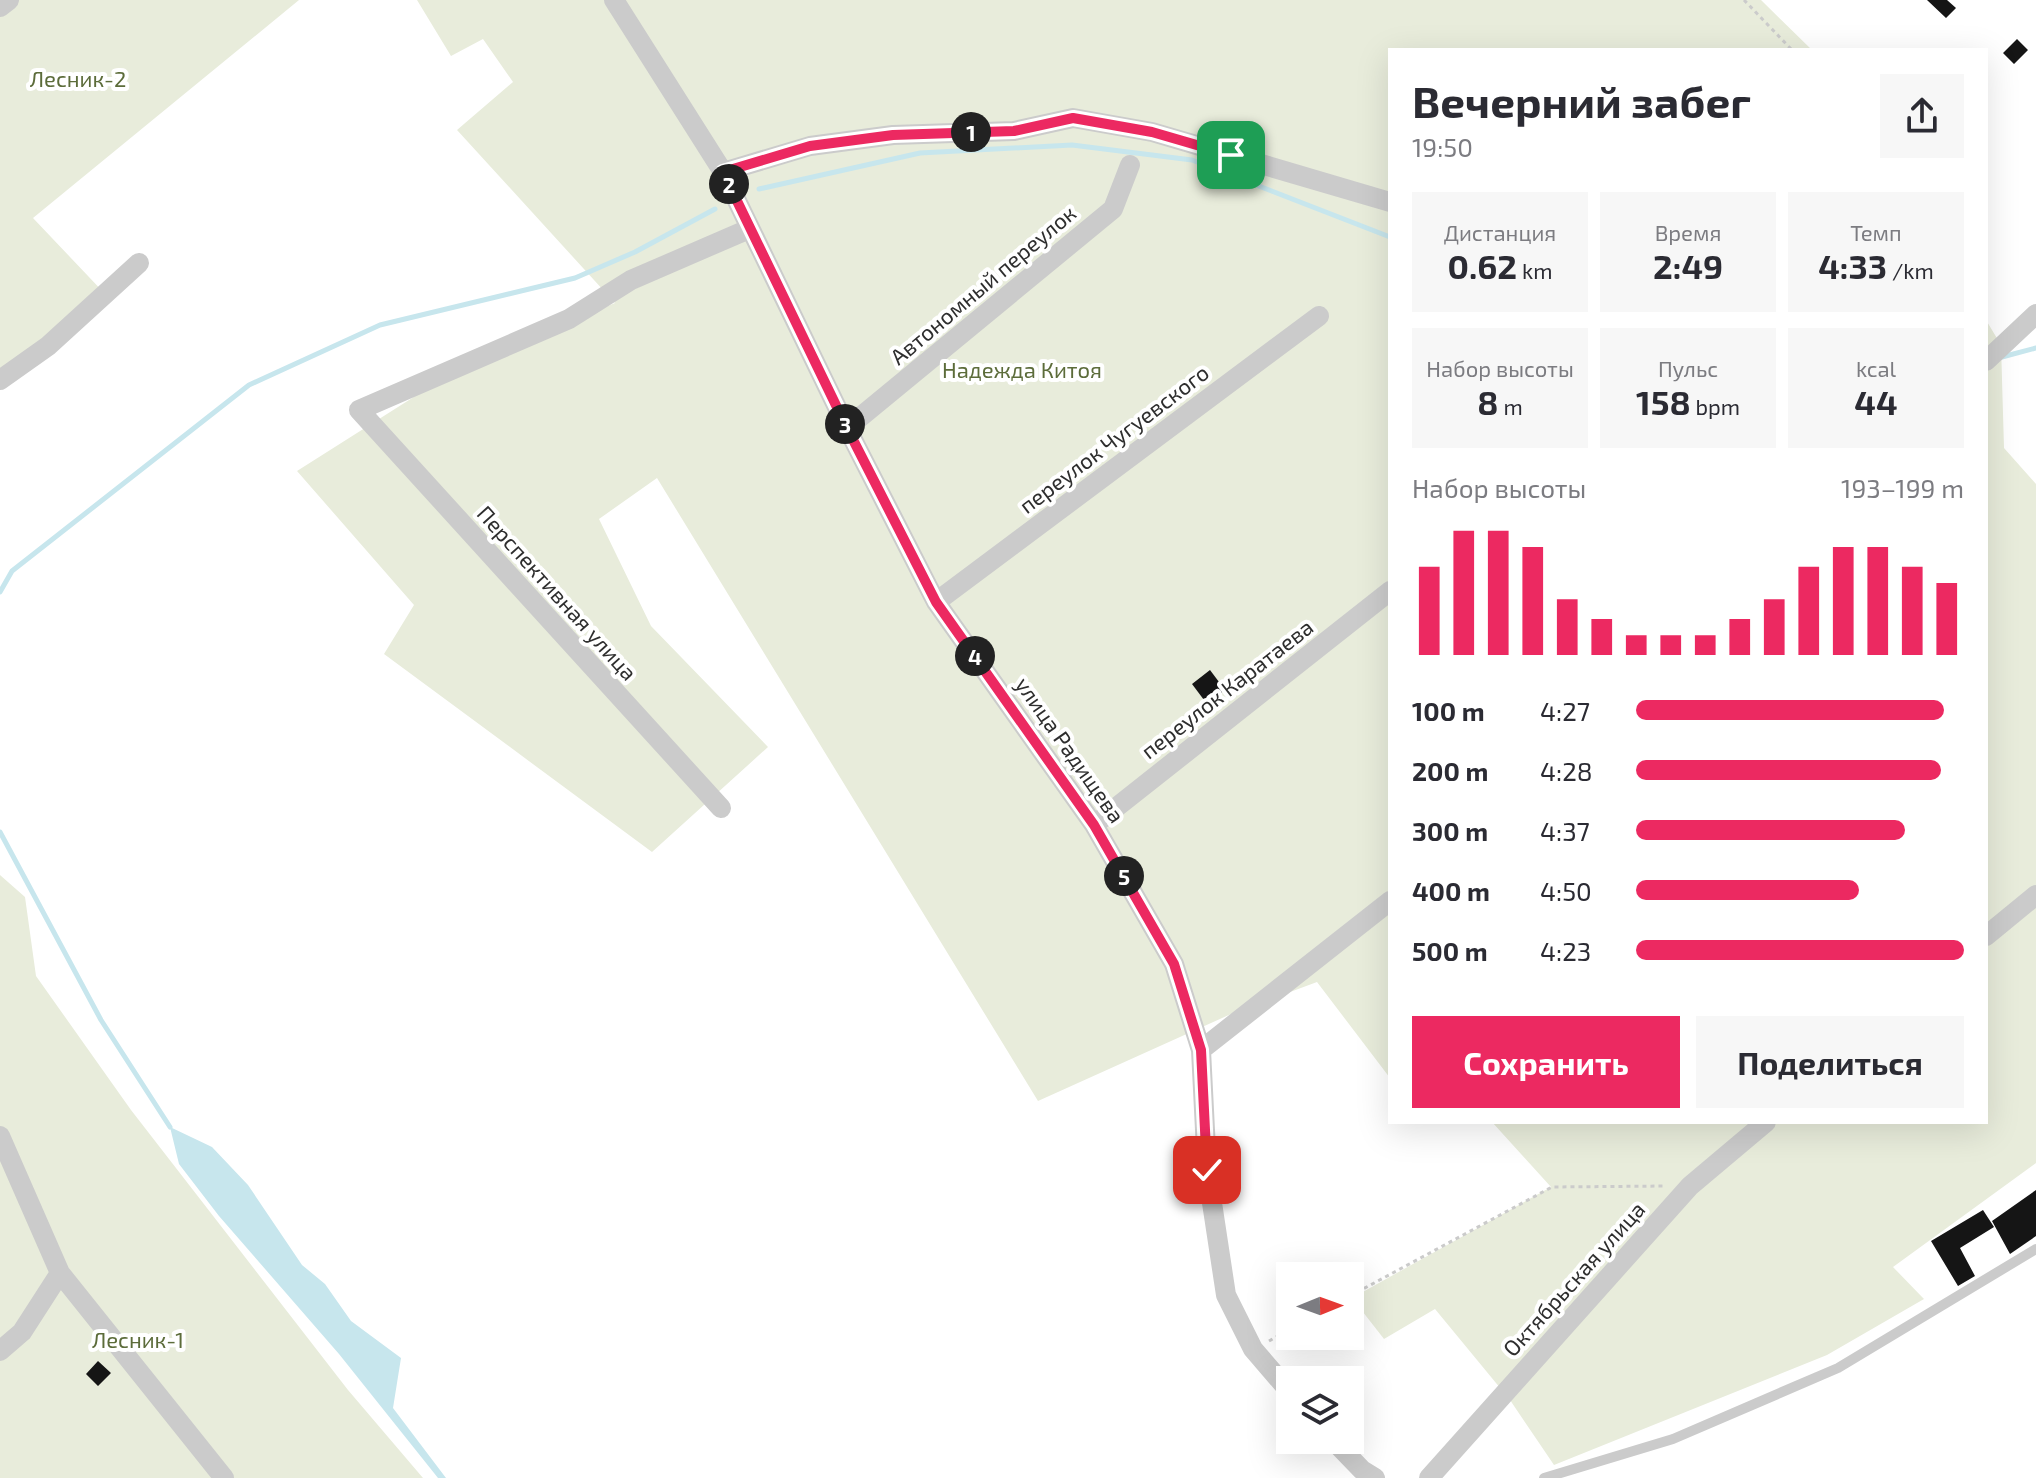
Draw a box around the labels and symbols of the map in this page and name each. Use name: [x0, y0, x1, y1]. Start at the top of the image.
park label: Лесник-2: [30, 65, 126, 91]
pin: 1: [951, 112, 991, 152]
pin: [1197, 121, 1265, 189]
pin: 2: [709, 164, 749, 204]
street label: Автономный переулок: [884, 199, 1081, 370]
park label: Надежда Китоя: [942, 356, 1102, 382]
street label: переулок Чугуевского: [1013, 358, 1214, 519]
pin: 3: [825, 404, 865, 444]
street label: Перспективная улица: [472, 500, 643, 686]
street label: переулок Каратаева: [1135, 613, 1318, 764]
pin: 4: [955, 636, 995, 676]
street label: улица Радищева: [1010, 672, 1131, 828]
pin: 5: [1104, 856, 1144, 896]
pin: [1173, 1136, 1241, 1204]
street label: Октябрьская улица: [1497, 1196, 1650, 1362]
north arrow: [1276, 1262, 1364, 1350]
park label: Лесник-1: [92, 1326, 184, 1352]

